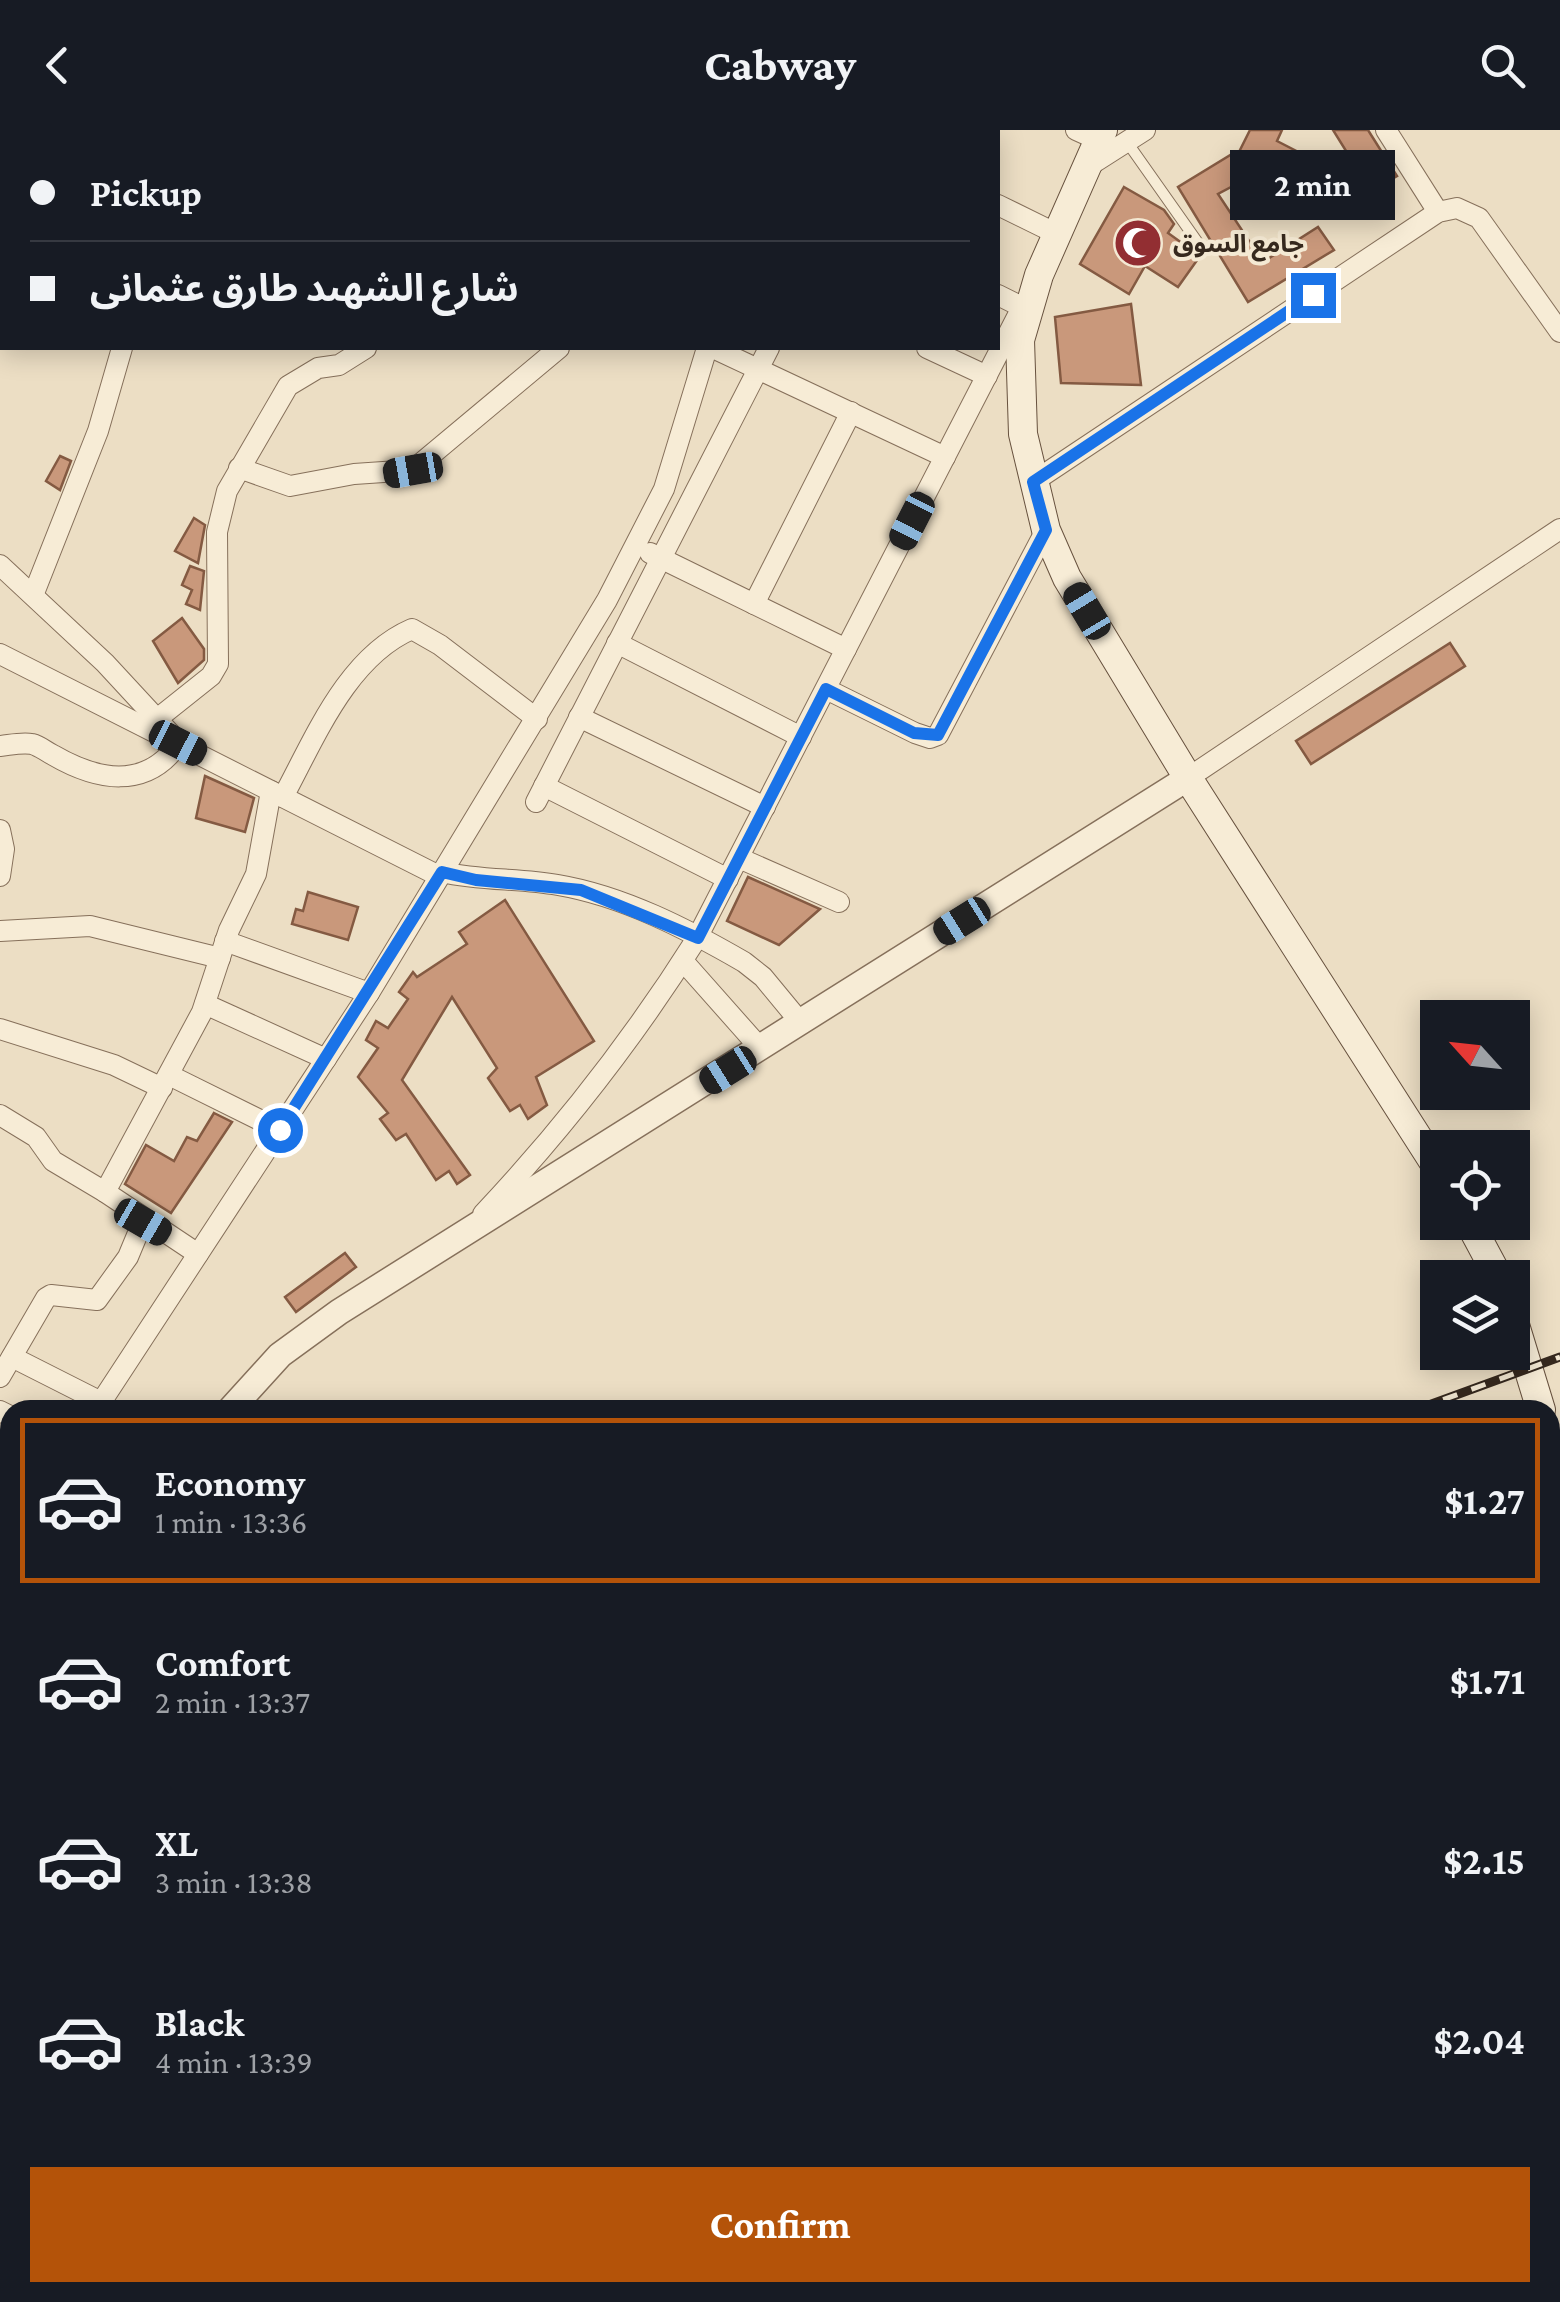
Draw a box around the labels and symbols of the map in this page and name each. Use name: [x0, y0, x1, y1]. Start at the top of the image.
callout: 2 min: [1230, 150, 1396, 220]
mosque icon: جامع السوق: [1112, 217, 1164, 269]
place label: جامع السوق: [1173, 230, 1304, 262]
route end: [1291, 273, 1336, 318]
car: [381, 450, 445, 490]
car: [885, 487, 939, 555]
car: [1059, 578, 1115, 644]
car: [144, 716, 212, 770]
car: [929, 892, 995, 950]
north arrow: [1420, 1000, 1530, 1110]
car: [695, 1041, 761, 1099]
route start: [258, 1108, 303, 1153]
car: [110, 1194, 176, 1250]

